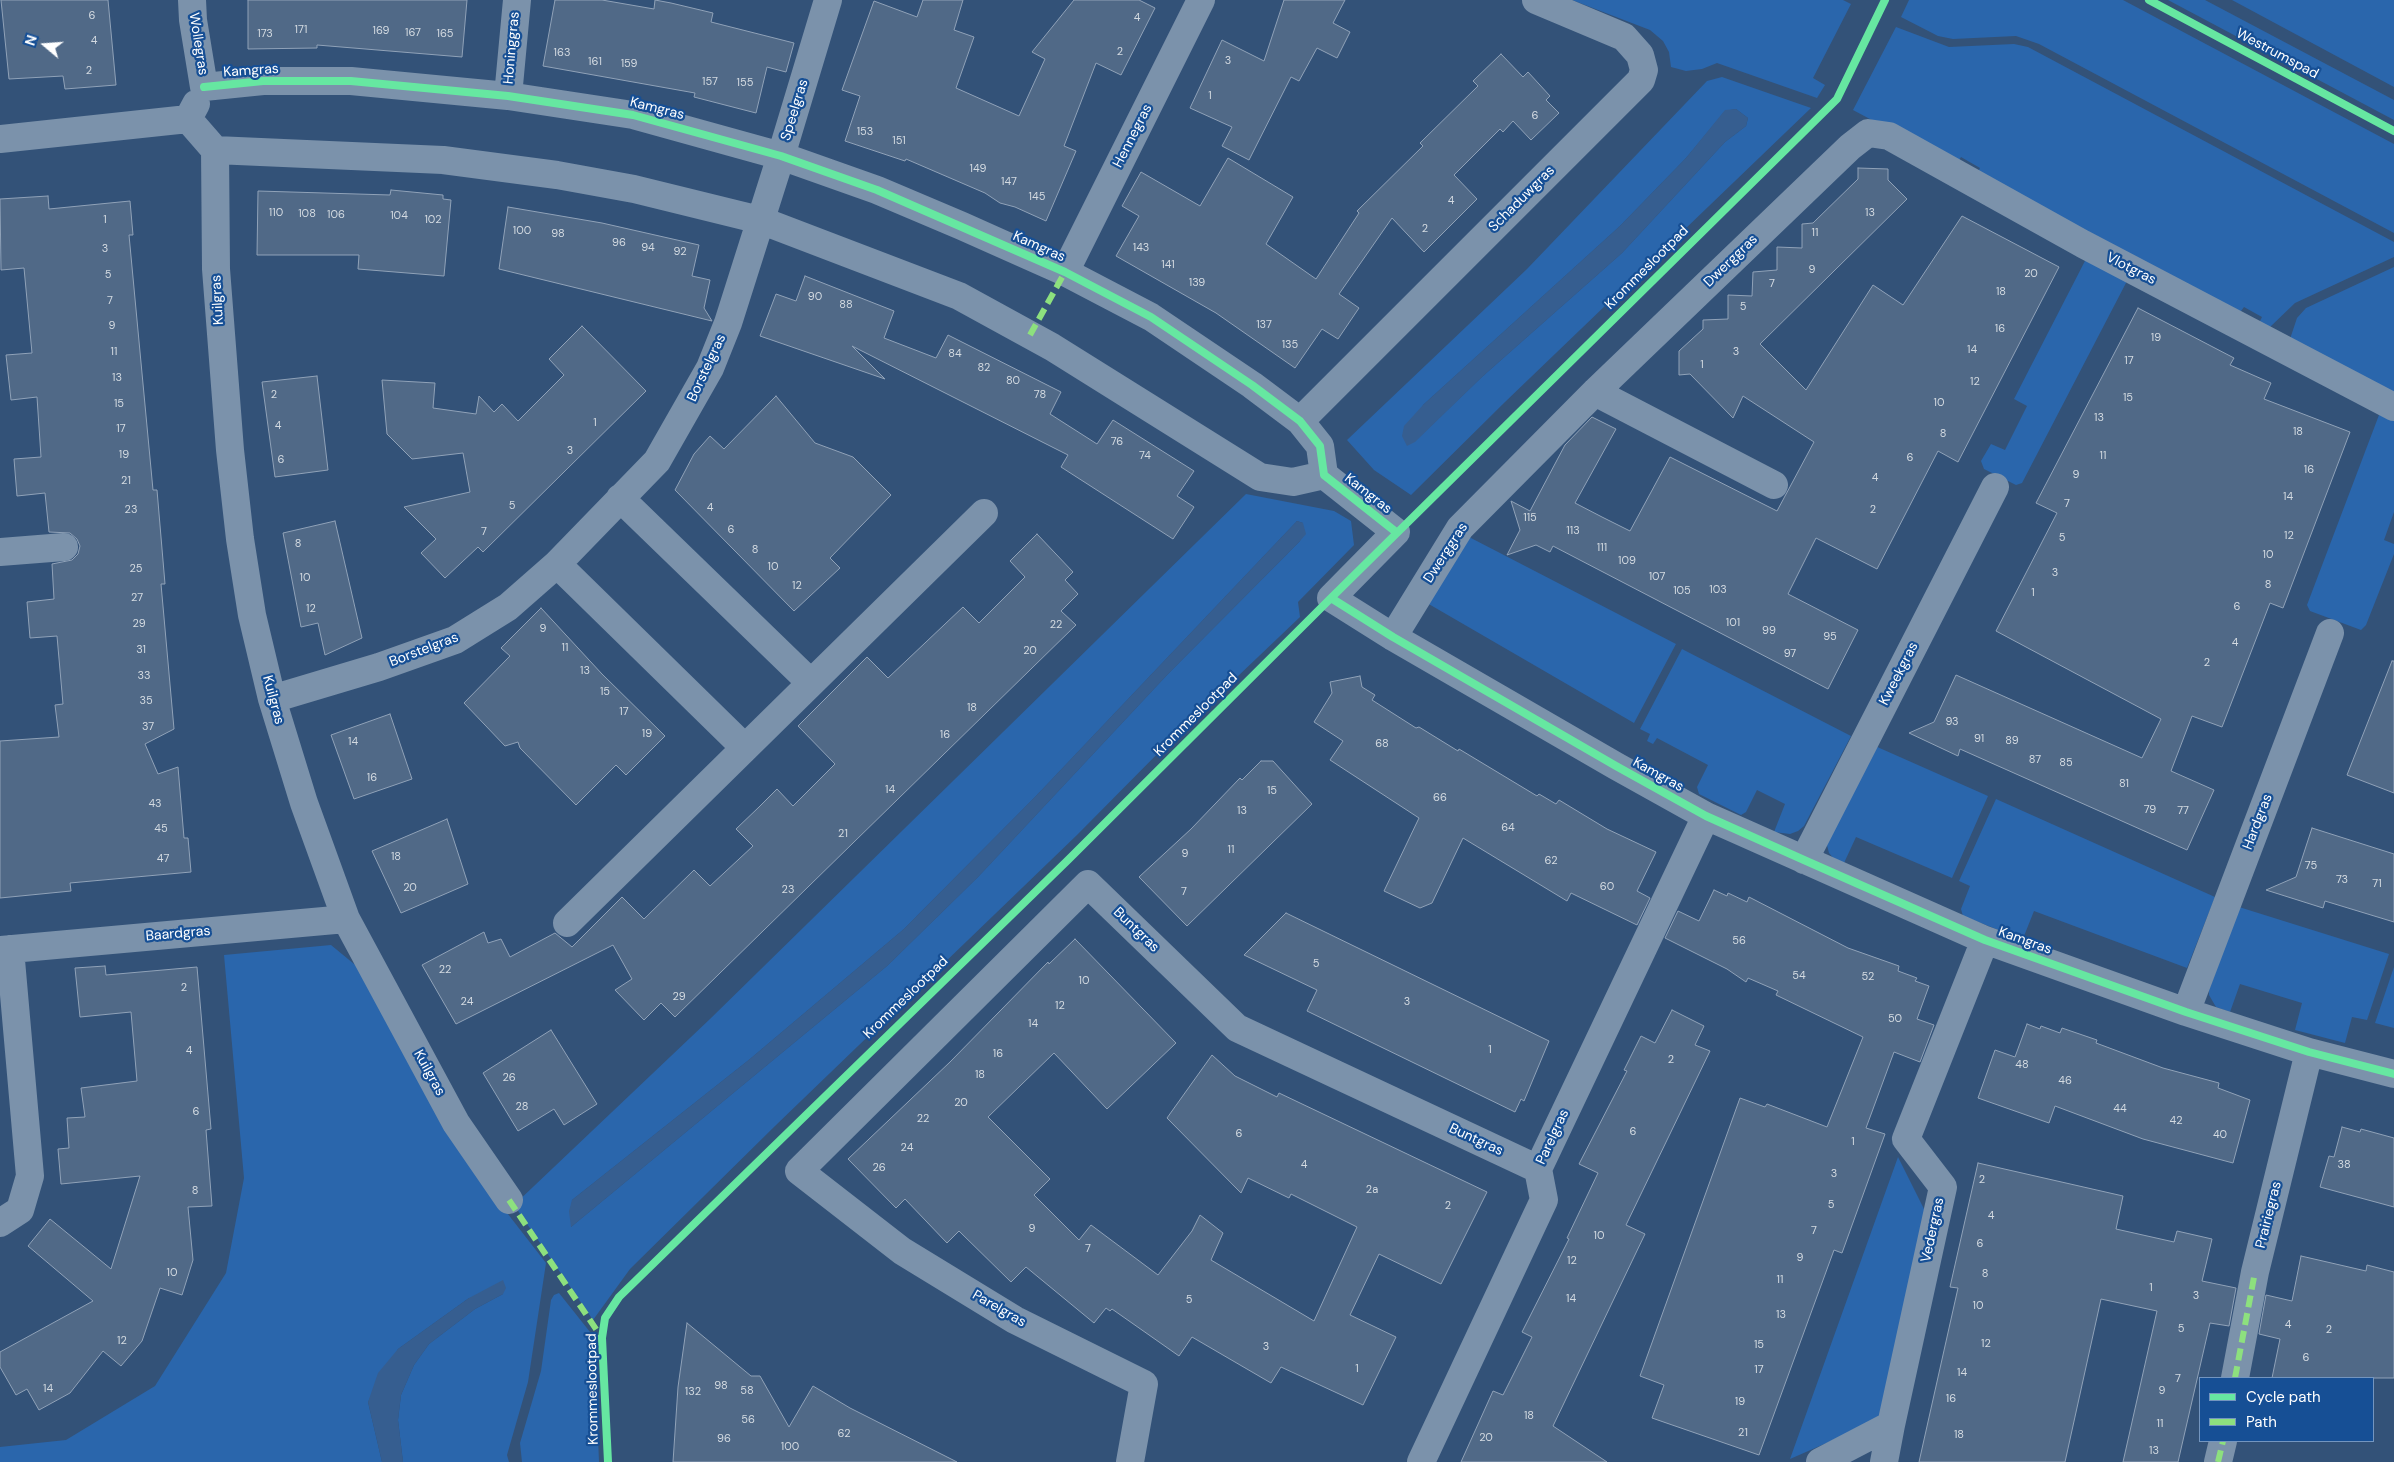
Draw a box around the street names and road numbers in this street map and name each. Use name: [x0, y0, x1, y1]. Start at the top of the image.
street label: Honinggras: [500, 11, 524, 85]
street label: Wollegras: [185, 12, 211, 76]
street label: Westrumspad: [2233, 25, 2321, 83]
street label: Kamgras: [223, 61, 279, 81]
street label: Speelgras: [778, 77, 812, 143]
street label: Kamgras: [628, 94, 686, 124]
street label: Hennegras: [1110, 101, 1156, 171]
street label: Schaduwgras: [1485, 162, 1559, 236]
street label: Krommeslootpad: [1602, 223, 1692, 313]
street label: Kamgras: [1010, 228, 1068, 266]
street label: Dwerggras: [1701, 231, 1761, 291]
street label: Vlotgras: [2103, 249, 2159, 289]
street label: Kuilgras: [208, 275, 228, 325]
street label: Borstelgras: [684, 332, 730, 404]
street label: Kamgras: [1341, 470, 1395, 518]
street label: Dwerggras: [1420, 520, 1472, 586]
street label: Borstelgras: [387, 629, 461, 671]
street label: Kweekgras: [1876, 640, 1922, 708]
street label: Krommeslootpad: [1151, 670, 1241, 760]
street label: Kuilgras: [258, 674, 288, 726]
street label: Kamgras: [1630, 754, 1686, 796]
street label: Hardgras: [2240, 792, 2276, 852]
street label: Buntgras: [1109, 904, 1163, 956]
street label: Baardgras: [145, 923, 211, 945]
street label: Kamgras: [1996, 924, 2054, 958]
street label: Krommeslootpad: [860, 953, 952, 1043]
street label: Kuilgras: [410, 1047, 448, 1099]
street label: Parelgras: [1533, 1107, 1573, 1167]
street label: Buntgras: [1446, 1120, 1506, 1160]
street label: Prairiegras: [2253, 1180, 2285, 1250]
street label: Vedergras: [1918, 1196, 1948, 1264]
street label: Parelgras: [969, 1287, 1029, 1331]
street label: Krommeslootpad: [584, 1333, 602, 1445]

